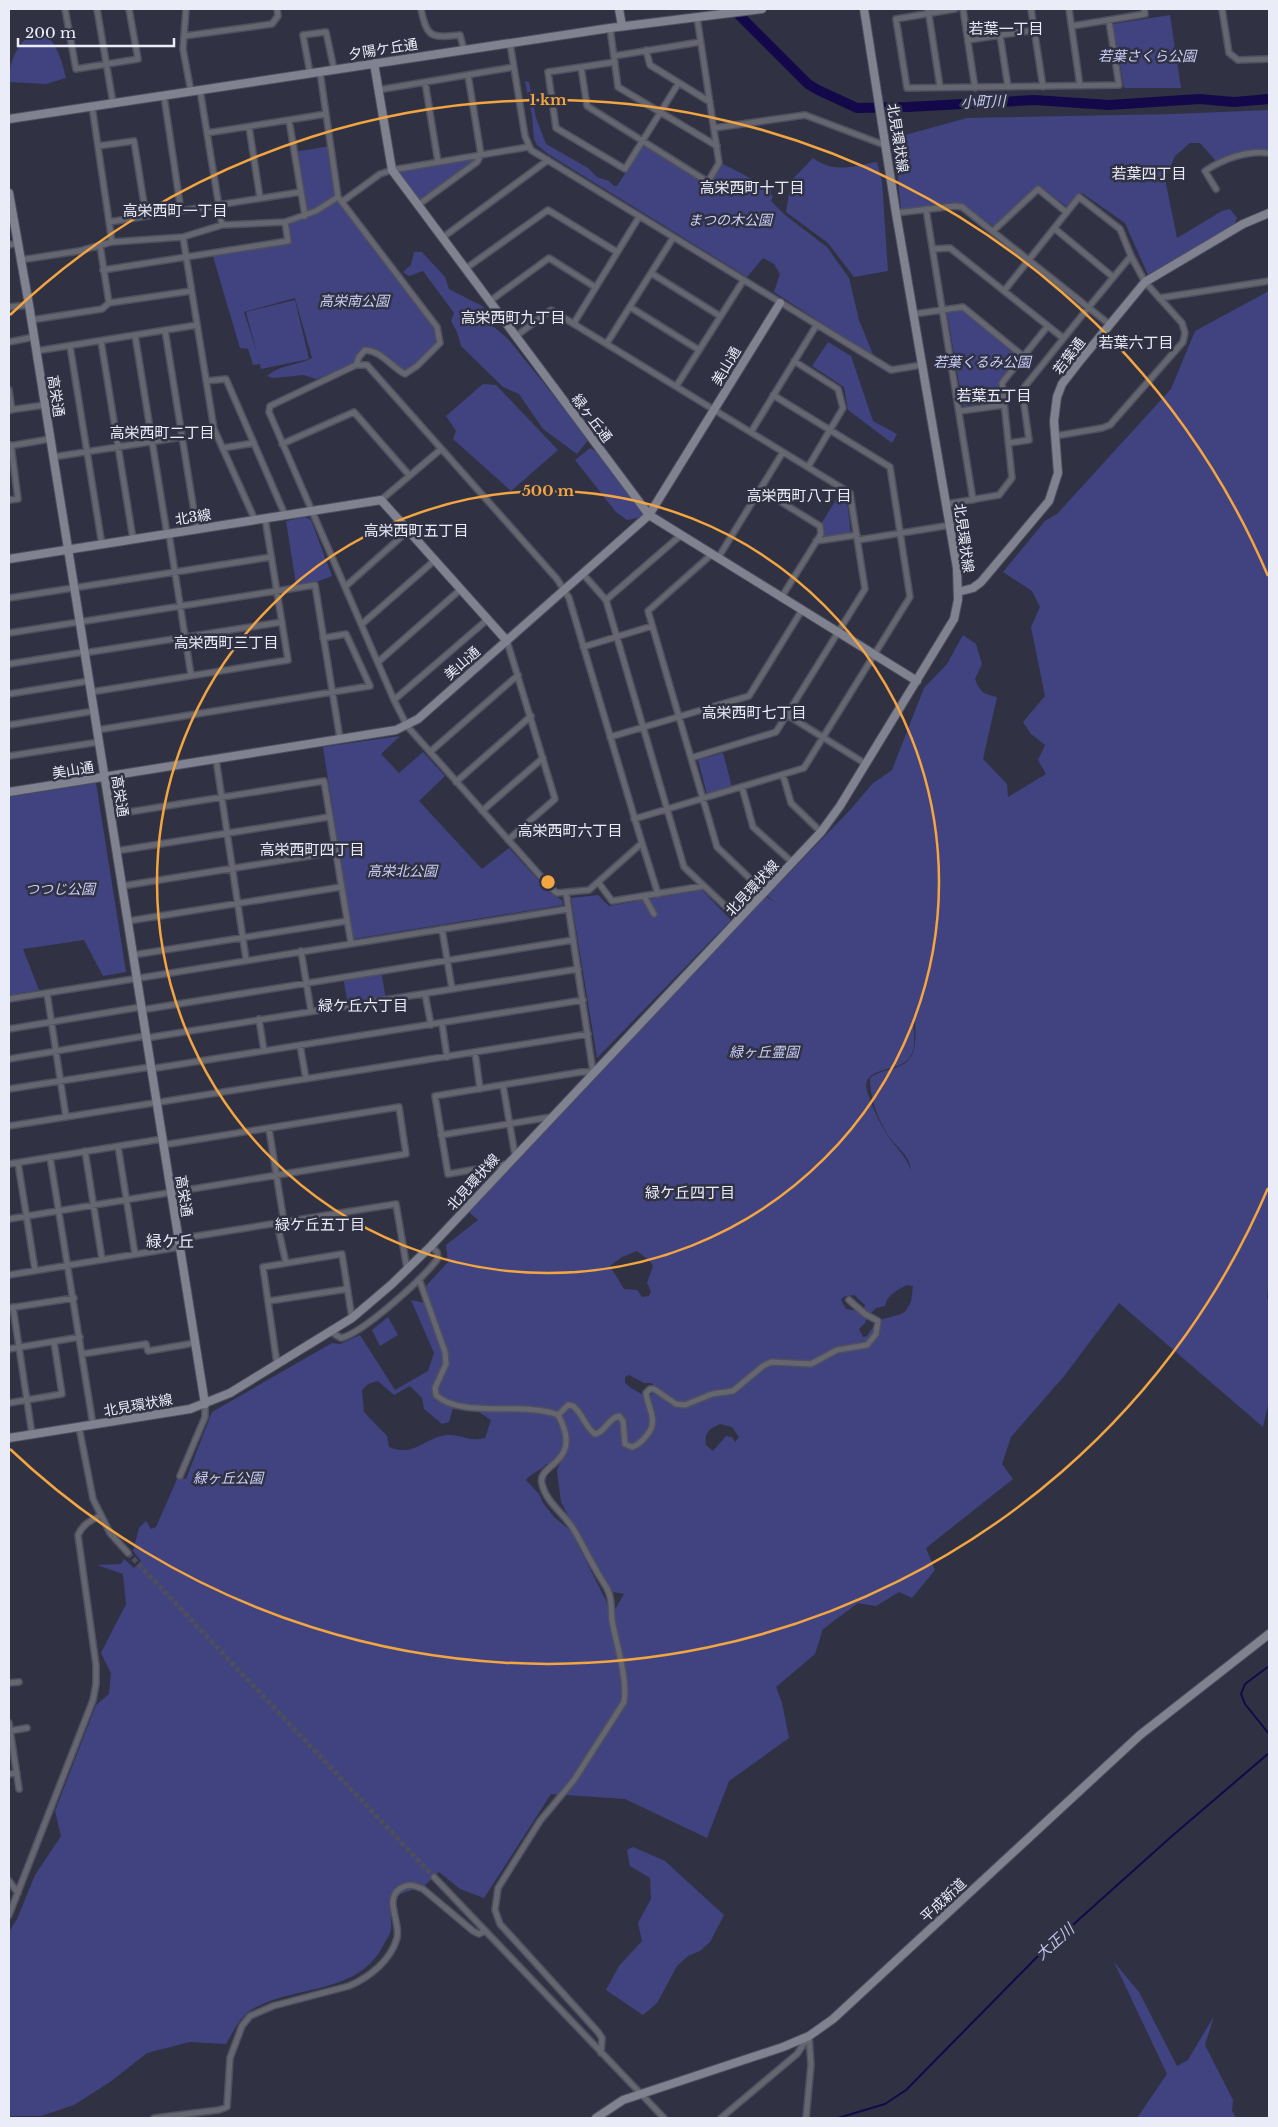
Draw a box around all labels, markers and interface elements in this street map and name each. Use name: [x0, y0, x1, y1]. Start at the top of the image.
scale bar: [18, 15, 174, 47]
district label: 若葉一丁目: [968, 19, 1044, 38]
text: 200 m: [25, 23, 76, 42]
street label: 夕陽ケ丘通: [347, 35, 419, 63]
park label: 若葉さくら公園: [1098, 47, 1198, 65]
text: 1 km: [529, 90, 567, 109]
water label: 小町川: [960, 91, 1008, 112]
street label: 北見環状線: [884, 102, 912, 174]
district label: 若葉四丁目: [1111, 164, 1187, 183]
district label: 高栄西町十丁目: [699, 178, 805, 197]
district label: 高栄西町一丁目: [122, 201, 228, 220]
park label: まつの木公園: [688, 211, 774, 229]
park label: 高栄南公園: [319, 292, 391, 310]
district label: 高栄西町九丁目: [460, 308, 566, 327]
district label: 若葉六丁目: [1098, 333, 1174, 352]
street label: 若葉通: [1049, 334, 1089, 378]
street label: 美山通: [707, 343, 745, 389]
park label: 若葉くるみ公園: [933, 353, 1033, 371]
street label: 高栄通: [44, 374, 68, 418]
district label: 若葉五丁目: [956, 386, 1032, 405]
street label: 緑ヶ丘通: [568, 390, 616, 446]
district label: 高栄西町二丁目: [109, 423, 215, 442]
text: 500 m: [522, 481, 574, 500]
district label: 高栄西町八丁目: [746, 486, 852, 505]
street label: 北見環状線: [950, 502, 978, 574]
street label: 北3線: [174, 505, 212, 529]
district label: 高栄西町五丁目: [363, 521, 469, 540]
district label: 高栄西町三丁目: [173, 633, 279, 652]
street label: 美山通: [440, 642, 484, 684]
district label: 高栄西町七丁目: [701, 703, 807, 722]
street label: 美山通: [51, 758, 95, 782]
street label: 高栄通: [108, 774, 132, 818]
district label: 高栄西町六丁目: [517, 821, 623, 840]
district label: 高栄西町四丁目: [259, 840, 365, 859]
street label: 北見環状線: [722, 856, 782, 920]
park label: 高栄北公園: [367, 862, 439, 880]
centre of rings: [539, 873, 557, 891]
park label: つつじ公園: [25, 880, 97, 898]
district label: 緑ケ丘六丁目: [318, 996, 408, 1015]
park label: 緑ヶ丘霊園: [729, 1043, 801, 1061]
street label: 北見環状線: [443, 1150, 503, 1214]
street label: 高栄通: [172, 1174, 196, 1218]
district label: 緑ケ丘四丁目: [645, 1183, 735, 1202]
district label: 緑ケ丘五丁目: [275, 1215, 365, 1234]
district label: 緑ケ丘: [146, 1231, 194, 1251]
street label: 北見環状線: [102, 1390, 174, 1420]
park label: 緑ヶ丘公園: [193, 1469, 265, 1487]
street label: 平成新道: [916, 1874, 970, 1926]
water label: 大正川: [1032, 1918, 1079, 1964]

